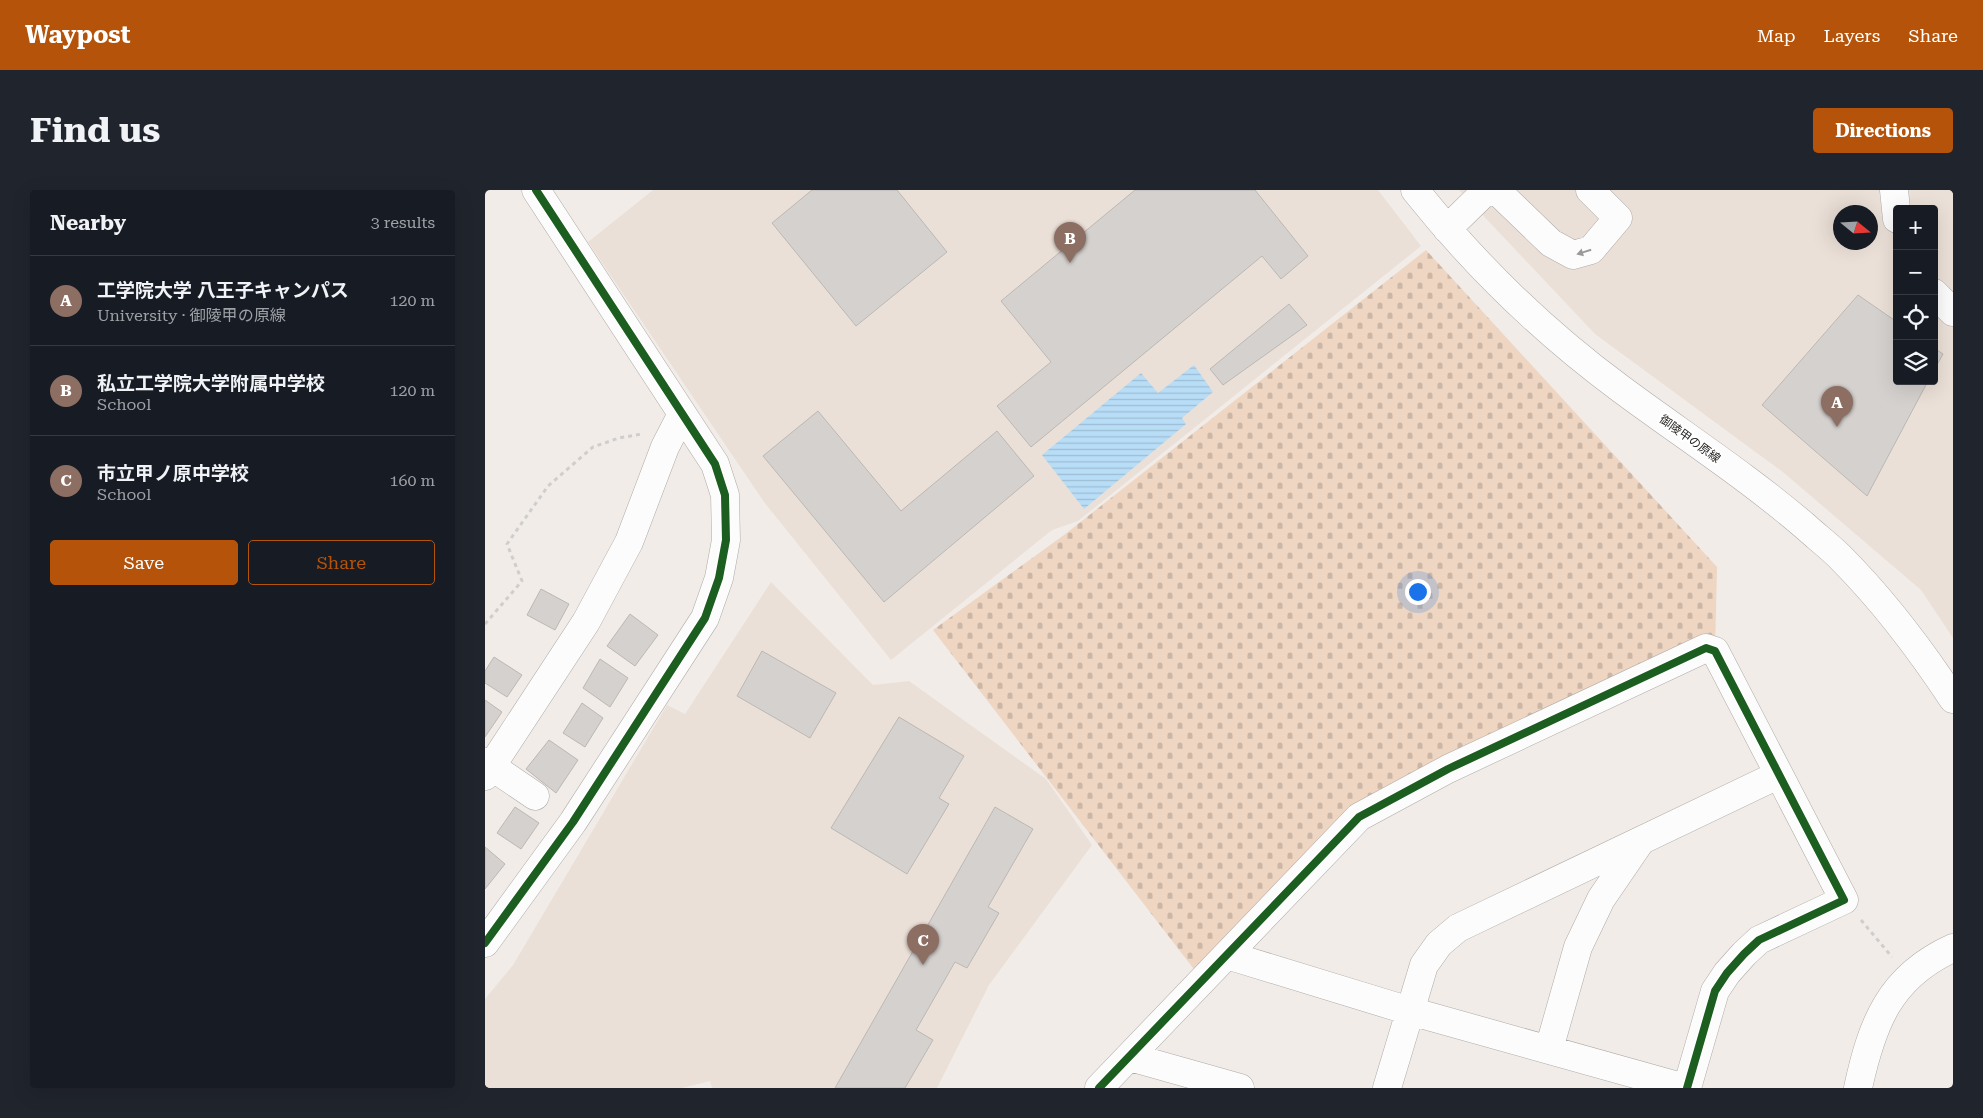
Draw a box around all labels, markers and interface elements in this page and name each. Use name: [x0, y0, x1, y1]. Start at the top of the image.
text: Waypost: [25, 21, 130, 49]
text: Map: [1757, 25, 1796, 46]
text: Layers: [1824, 25, 1880, 46]
text: Share: [1908, 25, 1958, 46]
button: Directions: [1813, 108, 1953, 153]
text: Find us: [30, 110, 160, 151]
north arrow: [1833, 205, 1878, 250]
map controls: [1893, 205, 1938, 385]
button: +: [1893, 205, 1938, 250]
text: Nearby: [50, 211, 126, 235]
text: 3 results: [371, 213, 435, 232]
pin: B: [1054, 222, 1086, 263]
one-way arrow: [1577, 248, 1592, 256]
button: −: [1893, 250, 1938, 295]
text: 工学院大学 八王子キャンパス: [97, 279, 349, 302]
text: A: [60, 291, 72, 310]
text: 120 m: [389, 291, 435, 310]
button: locate: [1893, 295, 1938, 340]
text: University · 御陵甲の原線: [97, 306, 286, 325]
button: layers: [1893, 340, 1938, 385]
text: 私立工学院大学附属中学校: [97, 372, 325, 395]
text: B: [60, 381, 72, 400]
text: 120 m: [389, 381, 435, 400]
pin: A: [1821, 386, 1853, 427]
text: School: [97, 395, 151, 414]
street label: 御陵甲の原線: [1657, 412, 1723, 466]
text: 市立甲ノ原中学校: [97, 462, 249, 485]
text: C: [60, 471, 72, 490]
text: 160 m: [389, 471, 435, 490]
text: School: [97, 485, 151, 504]
button: Save: [50, 540, 238, 585]
button: Share: [248, 540, 435, 585]
your location: [1405, 579, 1431, 605]
pin: C: [907, 924, 939, 965]

